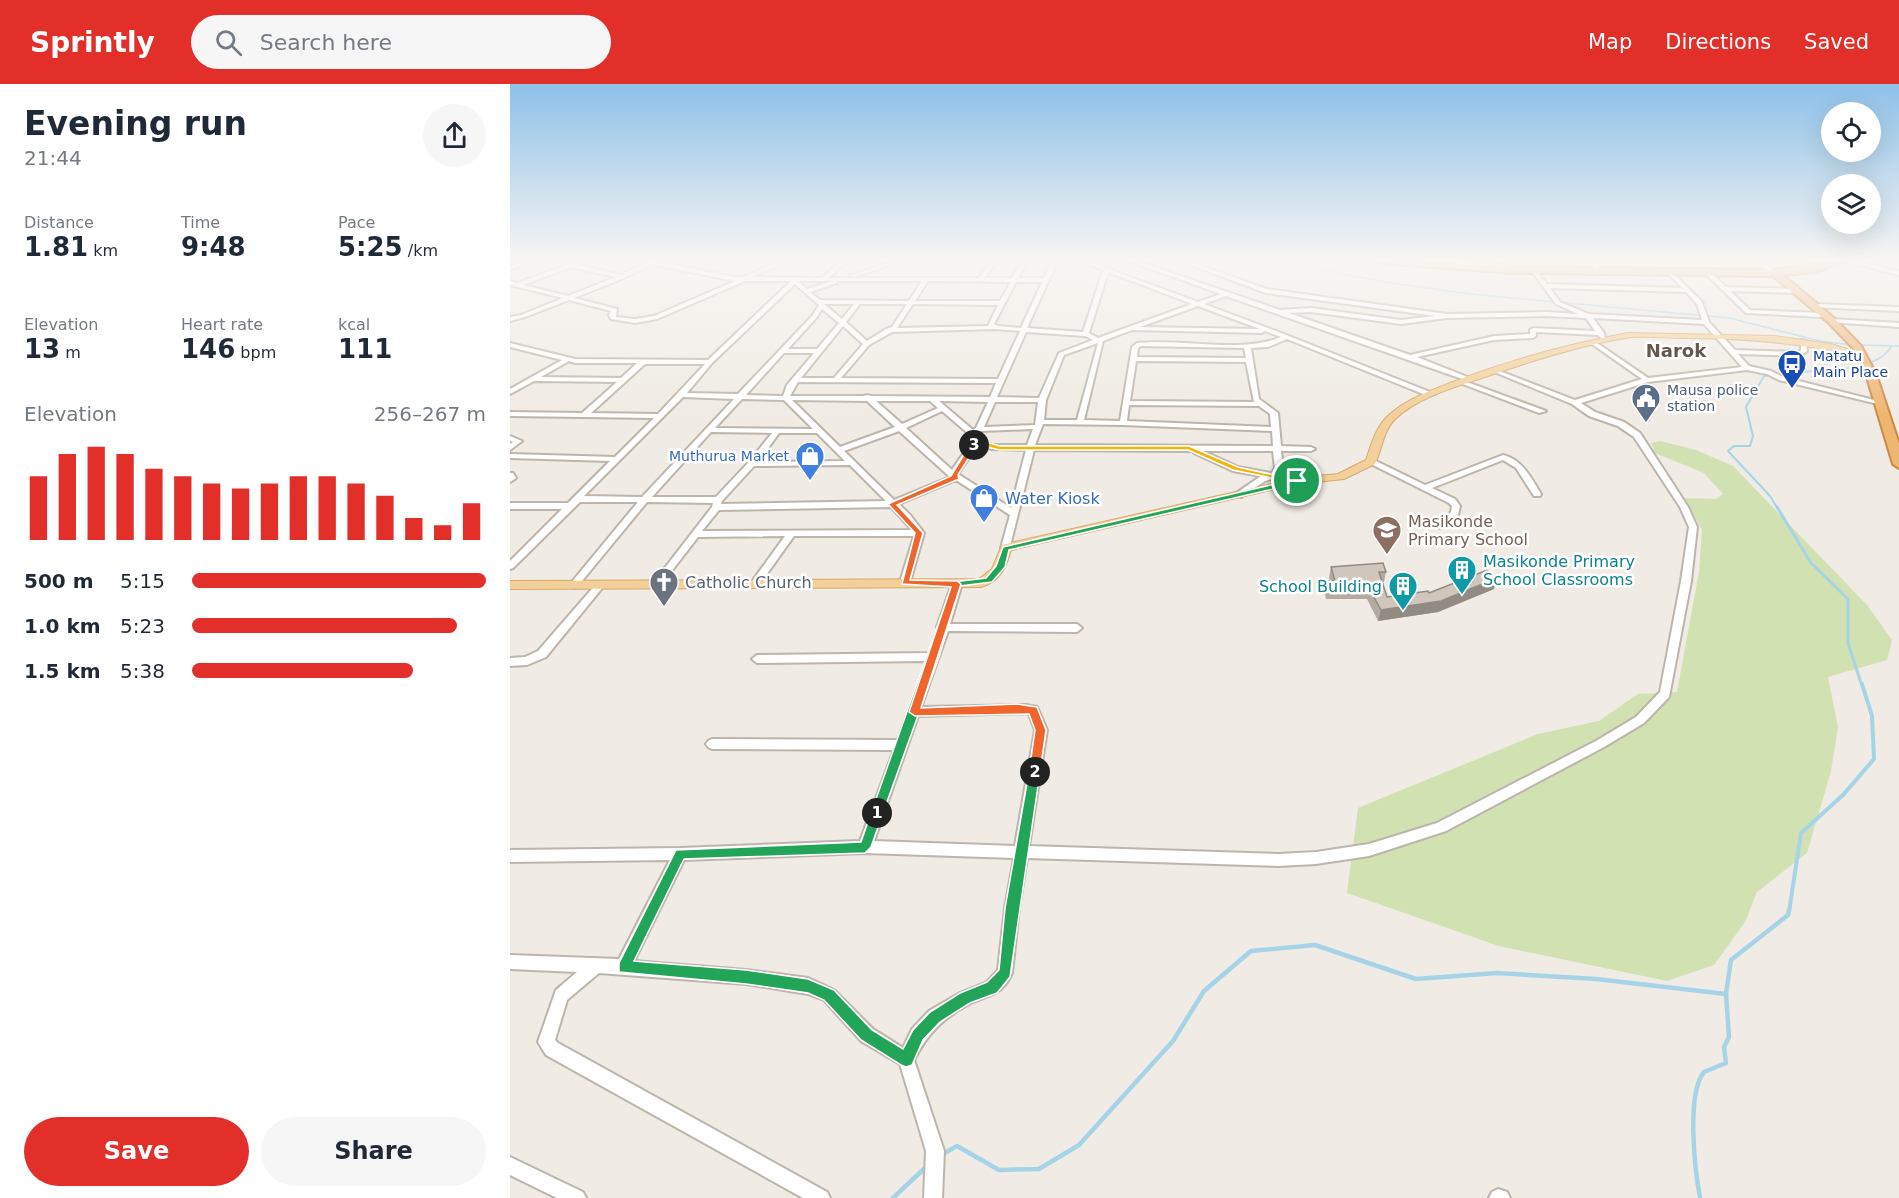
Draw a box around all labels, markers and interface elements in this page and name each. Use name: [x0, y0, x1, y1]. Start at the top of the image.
search box: [191, 15, 611, 69]
text: Sprintly: [30, 26, 155, 59]
icon: search: [212, 26, 245, 59]
text: Search here: [260, 30, 392, 55]
text: Map: [1588, 30, 1632, 54]
text: Directions: [1665, 30, 1771, 54]
text: Saved: [1804, 30, 1869, 54]
map controls: [1821, 102, 1881, 234]
button: locate: [1821, 102, 1881, 162]
text: Evening run: [24, 104, 247, 143]
button: share: [423, 104, 486, 167]
text: 21:44: [24, 146, 82, 170]
button: layers: [1821, 174, 1881, 234]
text: Distance: [24, 213, 94, 232]
text: Time: [181, 213, 220, 232]
text: Pace: [338, 213, 375, 232]
text: 1.81: [24, 232, 88, 262]
text: 9:48: [181, 232, 246, 262]
text: 5:25: [338, 232, 403, 262]
text: km: [88, 241, 118, 260]
text: /km: [403, 241, 438, 260]
text: Elevation: [24, 315, 98, 334]
text: Heart rate: [181, 315, 263, 334]
text: kcal: [338, 315, 370, 334]
text: 13: [24, 334, 60, 364]
text: 146: [181, 334, 235, 364]
text: 111: [338, 334, 392, 364]
district label: Narok: [1646, 340, 1707, 361]
text: m: [60, 343, 81, 362]
text: bpm: [235, 343, 276, 362]
bus stop icon: Matatu Main Place: [1776, 348, 1808, 390]
place label: Matatu Main Place: [1813, 348, 1888, 380]
public building icon: Mausa police station: [1630, 382, 1662, 424]
place label: Mausa police station: [1667, 382, 1758, 414]
text: Elevation: [24, 402, 117, 426]
text: 256–267 m: [374, 402, 486, 426]
pin: 3: [959, 430, 989, 460]
text: 3: [968, 435, 980, 454]
shop icon: Muthurua Market: [794, 440, 826, 482]
place label: Muthurua Market: [669, 448, 789, 464]
pin: [1271, 455, 1322, 506]
icon: arrive: [1280, 464, 1313, 497]
shop icon: Water Kiosk: [968, 482, 1000, 524]
place label: Water Kiosk: [1005, 489, 1100, 508]
place label: Masikonde Primary School: [1408, 512, 1528, 549]
school or university icon: Masikonde Primary School: [1371, 514, 1403, 556]
place label: Masikonde Primary School Classrooms: [1483, 552, 1635, 589]
building icon: Masikonde Primary School Classrooms: [1446, 554, 1478, 596]
church icon: Catholic Church: [648, 566, 680, 608]
text: 500 m: [24, 569, 94, 593]
text: 5:15: [120, 569, 165, 593]
building icon: School Building: [1387, 570, 1419, 612]
place label: Catholic Church: [685, 573, 812, 592]
place label: School Building: [1259, 577, 1382, 596]
text: 1.0 km: [24, 614, 101, 638]
text: 5:23: [120, 614, 165, 638]
text: 1.5 km: [24, 659, 101, 683]
text: 5:38: [120, 659, 165, 683]
pin: 2: [1020, 757, 1050, 787]
text: 2: [1029, 762, 1041, 781]
pin: 1: [862, 798, 892, 828]
text: 1: [871, 803, 883, 822]
button: Save: [24, 1117, 249, 1186]
button: Share: [261, 1117, 486, 1186]

